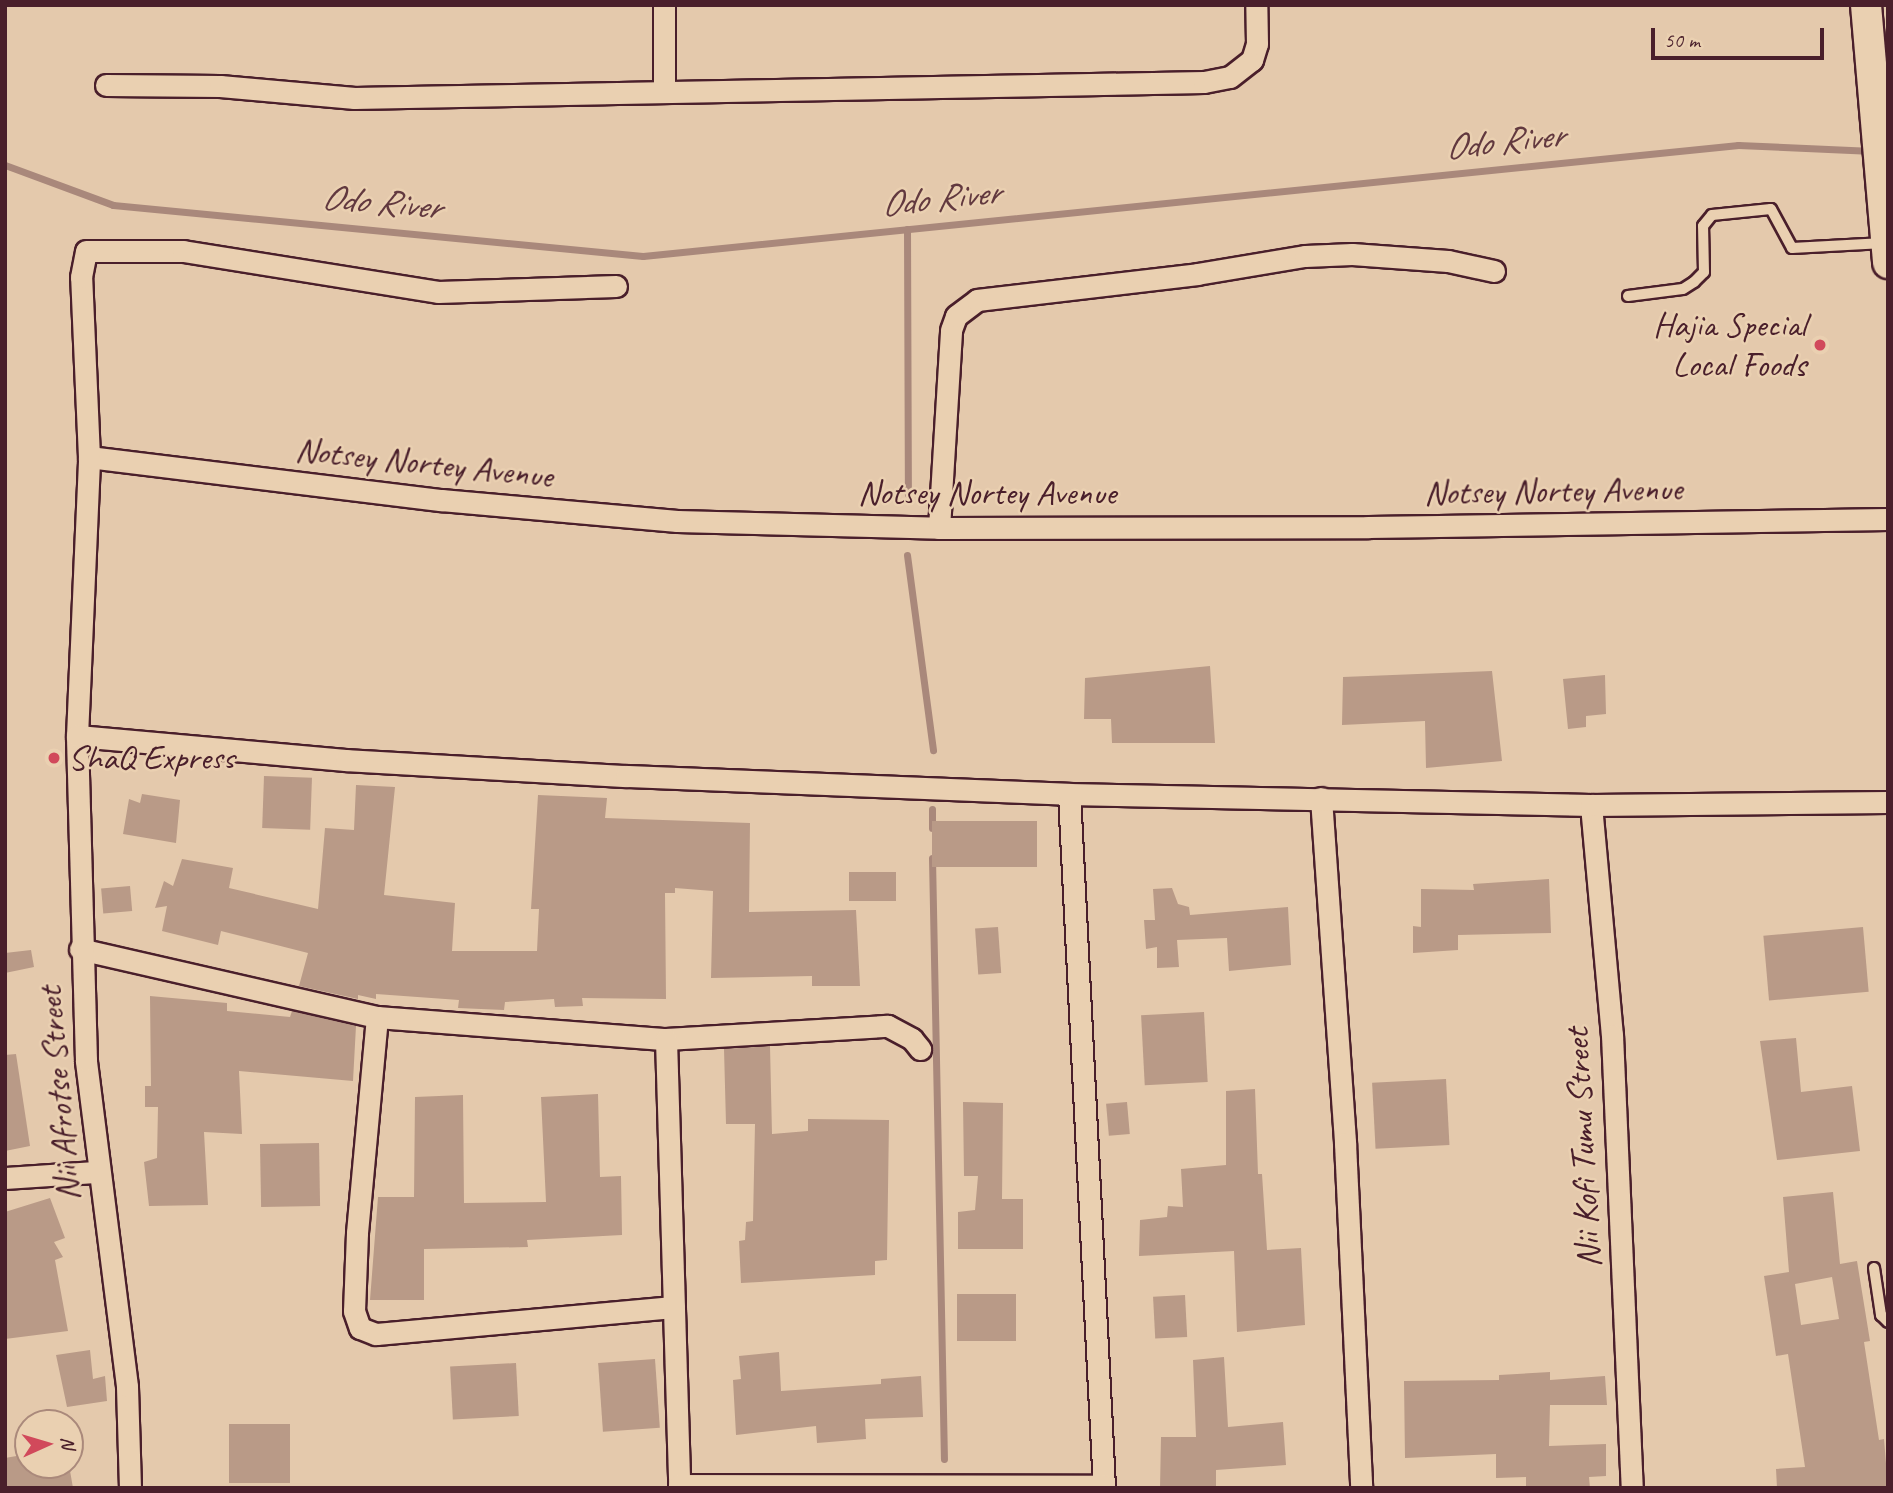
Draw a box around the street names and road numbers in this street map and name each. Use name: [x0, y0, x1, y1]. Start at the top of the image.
street label: Notsey Nortey Avenue: [293, 429, 555, 497]
street label: Notsey Nortey Avenue: [1423, 468, 1683, 514]
street label: Notsey Nortey Avenue: [858, 472, 1116, 514]
street label: Nii Afrotse Street: [29, 985, 89, 1203]
street label: Nii Kofi Tumu Street: [1556, 1028, 1610, 1268]

